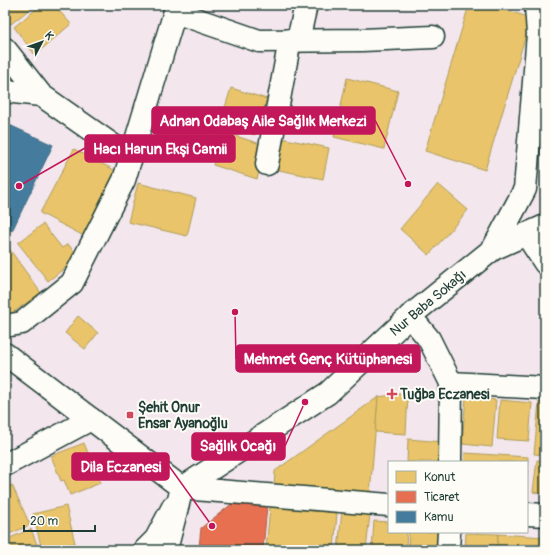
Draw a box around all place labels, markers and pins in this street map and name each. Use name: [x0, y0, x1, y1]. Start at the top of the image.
callout: Adnan Odabaş Aile Sağlık Merkezi: [152, 107, 375, 134]
callout: Hacı Harun Ekşi Camii: [85, 135, 235, 162]
callout: Mehmet Genç Kütüphanesi: [236, 345, 420, 372]
place label: Tuğba Eczanesi: [399, 386, 490, 403]
marker: Tuğba Eczanesi: [387, 389, 397, 399]
place label: Şehit Onur Ensar Ayanoğlu: [138, 399, 228, 432]
marker: Şehit Onur Ensar Ayanoğlu: [125, 410, 135, 420]
callout: Sağlık Ocağı: [192, 433, 285, 460]
callout: Dila Eczanesi: [72, 453, 169, 480]

